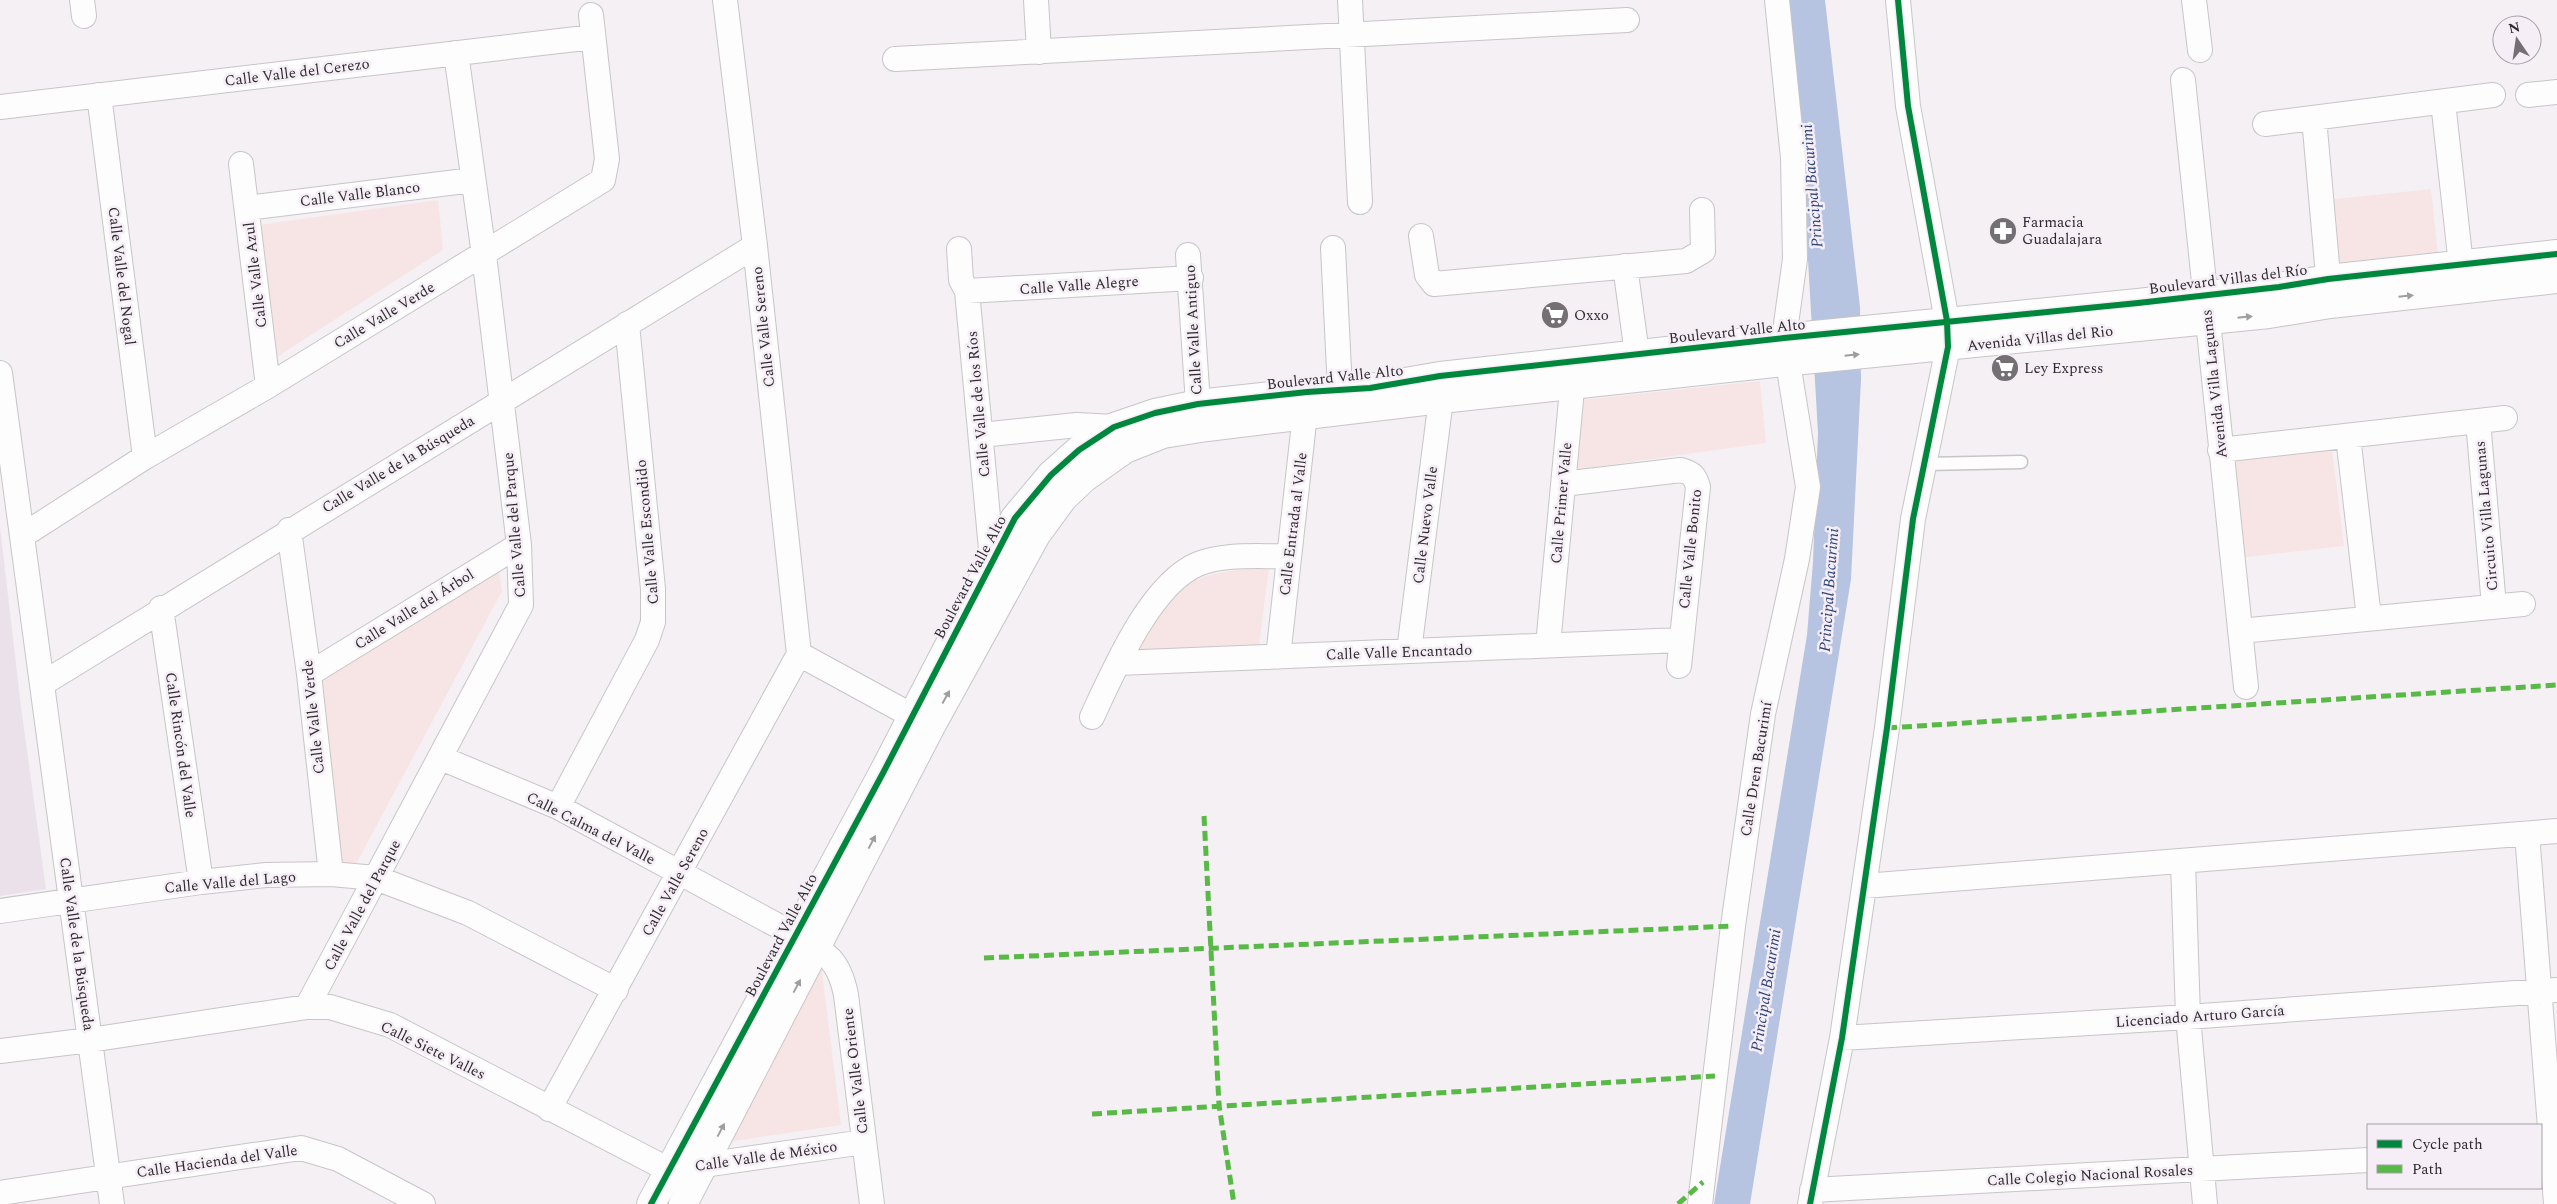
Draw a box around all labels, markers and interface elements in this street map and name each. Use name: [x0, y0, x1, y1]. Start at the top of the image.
north arrow: [2492, 15, 2542, 65]
text: N: [2506, 16, 2522, 39]
street label: Calle Valle del Cerezo: [223, 52, 371, 93]
water label: Principal Bacurimi: [1795, 123, 1829, 249]
street label: Calle Valle Blanco: [299, 176, 421, 213]
street label: Calle Valle del Nogal: [102, 206, 141, 346]
place label: Farmacia Guadalajara: [2022, 211, 2103, 251]
pharmacy icon: Farmacia Guadalajara: [1988, 216, 2018, 246]
street label: Calle Valle Azul: [238, 221, 273, 329]
street label: Boulevard Villas del Río: [2147, 258, 2309, 301]
street label: Calle Valle Antiguo: [1179, 264, 1208, 396]
street label: Calle Valle Sereno: [746, 266, 781, 388]
street label: Calle Valle Alegre: [1019, 270, 1139, 301]
street label: Calle Valle Verde: [329, 276, 439, 355]
one-way arrow: [2398, 292, 2414, 300]
supermarket icon: Oxxo: [1540, 300, 1570, 330]
place label: Oxxo: [1574, 304, 1609, 327]
street label: Avenida Villa Lagunas: [2195, 308, 2234, 459]
street label: Boulevard Valle Alto: [1668, 313, 1806, 350]
one-way arrow: [2237, 313, 2253, 321]
street label: Avenida Villas del Rio: [1966, 319, 2114, 358]
street label: Calle Valle de los Ríos: [961, 330, 996, 478]
one-way arrow: [1844, 351, 1860, 359]
supermarket icon: Ley Express: [1990, 353, 2020, 383]
place label: Ley Express: [2024, 357, 2103, 380]
street label: Boulevard Valle Alto: [1266, 359, 1404, 396]
street label: Calle Valle de la Búsqueda: [317, 409, 480, 519]
street label: Circuito Villa Lagunas: [2468, 440, 2505, 592]
street label: Calle Primer Valle: [1545, 441, 1578, 565]
street label: Calle Valle del Parque: [497, 451, 532, 599]
street label: Calle Entrada al Valle: [1273, 451, 1314, 597]
street label: Calle Valle Escondido: [630, 459, 665, 605]
street label: Calle Nuevo Valle: [1407, 465, 1444, 585]
street label: Calle Valle Bonito: [1673, 488, 1708, 610]
street label: Boulevard Valle Alto: [928, 511, 1013, 643]
water label: Principal Bacurimi: [1813, 527, 1845, 653]
street label: Calle Valle del Árbol: [350, 563, 479, 656]
street label: Calle Valle Encantado: [1326, 638, 1473, 667]
street label: Calle Valle Verde: [296, 659, 331, 775]
street label: Calle Rincón del Valle: [159, 671, 202, 819]
one-way arrow: [942, 691, 951, 704]
street label: Calle Dren Bacurimí: [1734, 699, 1779, 838]
street label: Calle Calma del Valle: [522, 786, 659, 871]
street label: Calle Valle Sereno: [636, 824, 715, 941]
street label: Calle Valle del Parque: [318, 835, 407, 975]
one-way arrow: [868, 835, 876, 849]
street label: Calle Valle de la Búsqueda: [53, 856, 100, 1033]
street label: Calle Valle del Lago: [163, 865, 297, 900]
street label: Boulevard Valle Alto: [739, 869, 824, 1001]
water label: Principal Bacurimi: [1744, 927, 1788, 1053]
one-way arrow: [793, 979, 801, 993]
street label: Licenciado Arturo García: [2115, 999, 2286, 1034]
street label: Calle Valle Oriente: [836, 1007, 875, 1135]
street label: Calle Siete Valles: [376, 1015, 489, 1086]
one-way arrow: [717, 1123, 726, 1137]
legend: [2367, 1124, 2542, 1189]
text: Cycle path: [2412, 1133, 2483, 1156]
street label: Calle Valle de México: [693, 1135, 839, 1178]
street label: Calle Hacienda del Valle: [135, 1139, 299, 1184]
text: Path: [2412, 1158, 2443, 1181]
street label: Calle Colegio Nacional Rosales: [1986, 1159, 2194, 1192]

